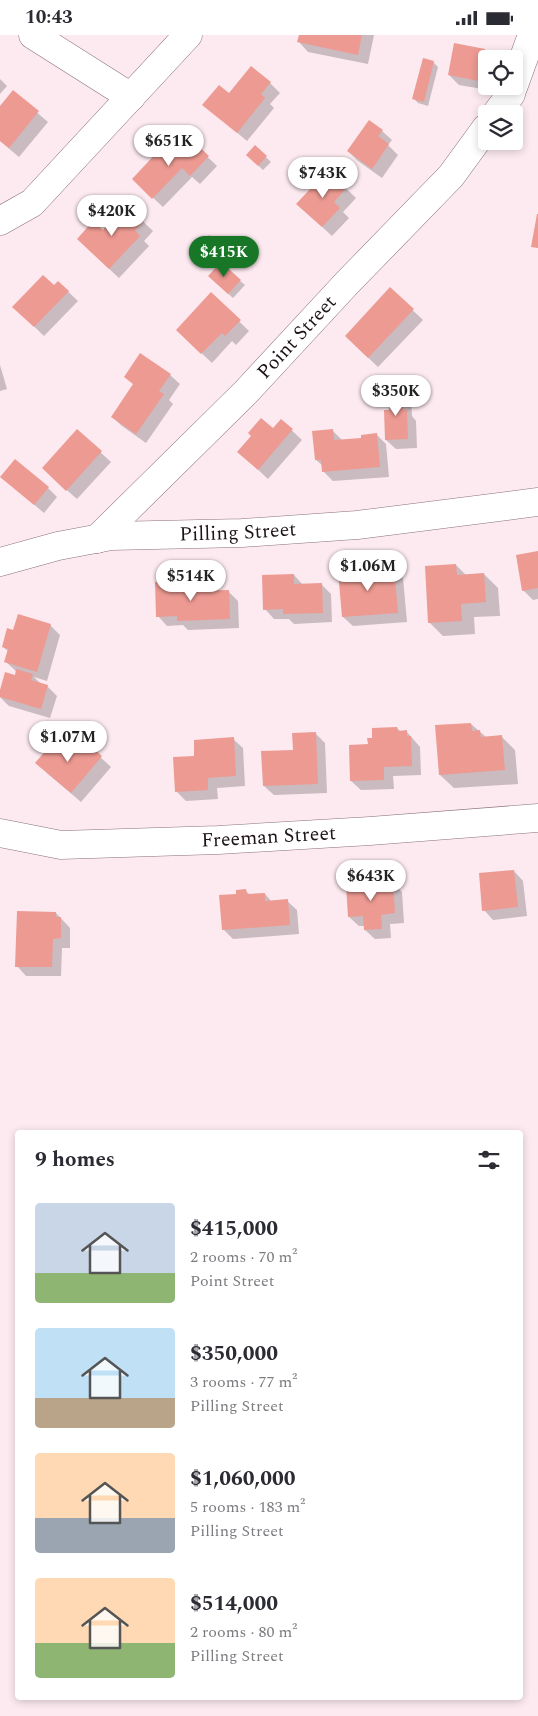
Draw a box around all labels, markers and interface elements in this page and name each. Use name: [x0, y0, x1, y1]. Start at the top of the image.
text: 10:43: [25, 3, 73, 32]
map controls: [478, 50, 523, 150]
button: locate: [478, 50, 523, 95]
button: layers: [478, 105, 523, 150]
pin: $651K: [134, 125, 204, 167]
text: $651K: [145, 129, 193, 153]
pin: $743K: [288, 156, 358, 199]
text: $743K: [299, 161, 347, 185]
pin: $420K: [77, 195, 147, 237]
text: $420K: [88, 199, 136, 223]
pin: $415K: [189, 235, 259, 278]
text: $415K: [200, 240, 248, 264]
street label: Point Street: [250, 288, 344, 386]
pin: $350K: [361, 375, 431, 417]
text: $350K: [372, 379, 420, 403]
street label: Pilling Street: [179, 514, 297, 549]
pin: $1.06M: [327, 549, 409, 592]
text: $1.06M: [340, 554, 396, 578]
pin: $514K: [156, 559, 226, 602]
text: $514K: [167, 564, 215, 588]
pin: $1.07M: [27, 721, 109, 763]
text: $1.07M: [40, 725, 96, 749]
street label: Freeman Street: [201, 818, 337, 856]
pin: $643K: [336, 859, 406, 902]
text: $643K: [347, 864, 395, 888]
text: 9 homes: [35, 1144, 115, 1176]
icon: filters: [475, 1146, 503, 1174]
text: $415,000: [190, 1213, 278, 1245]
icon: home: [75, 1223, 135, 1283]
text: 2 rooms · 70 m²: [190, 1245, 297, 1269]
text: Point Street: [190, 1269, 275, 1293]
text: $350,000: [190, 1338, 278, 1370]
icon: home: [75, 1348, 135, 1408]
text: 3 rooms · 77 m²: [190, 1370, 297, 1394]
text: Pilling Street: [190, 1394, 284, 1418]
text: $1,060,000: [190, 1463, 296, 1495]
icon: home: [75, 1473, 135, 1533]
text: 5 rooms · 183 m²: [190, 1495, 305, 1519]
text: Pilling Street: [190, 1519, 284, 1543]
text: $514,000: [190, 1588, 278, 1620]
icon: home: [75, 1598, 135, 1658]
text: 2 rooms · 80 m²: [190, 1620, 297, 1644]
text: Pilling Street: [190, 1644, 284, 1668]

